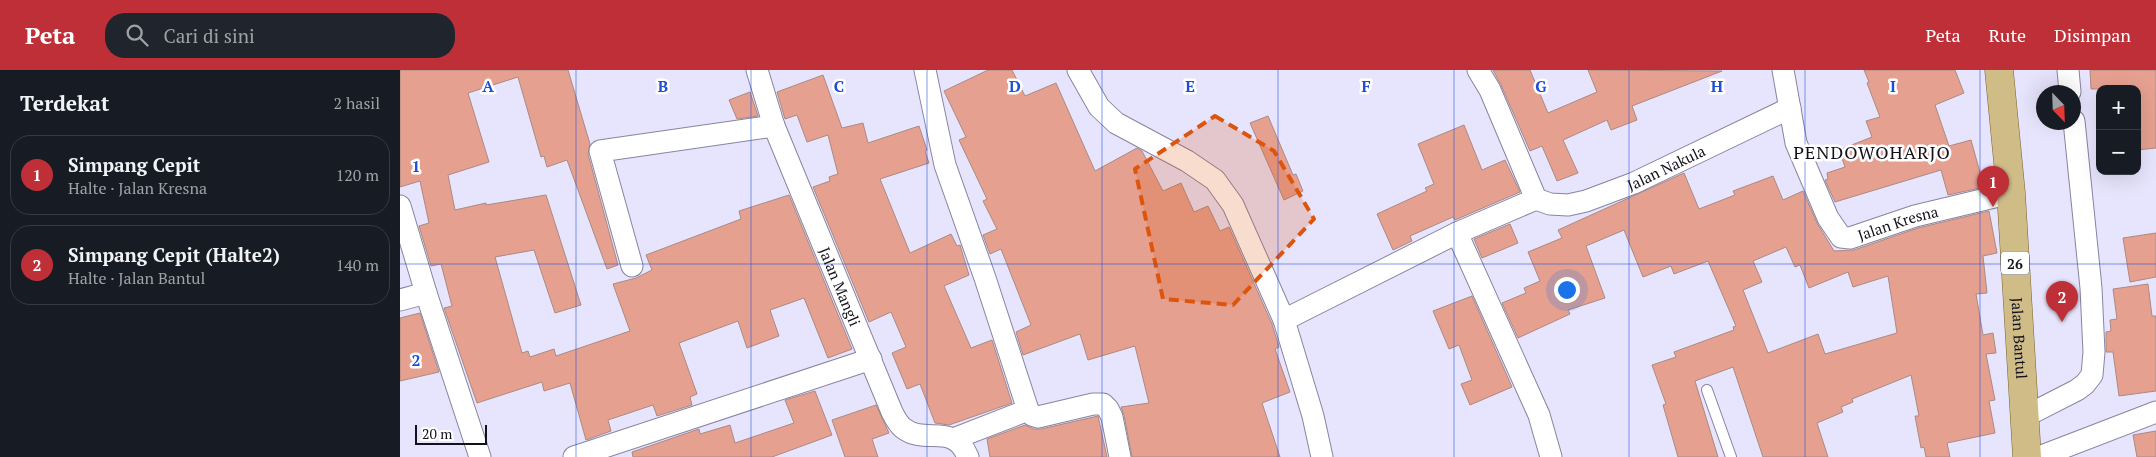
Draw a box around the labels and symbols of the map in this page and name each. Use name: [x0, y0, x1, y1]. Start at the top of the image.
text: A: [482, 75, 494, 97]
text: B: [658, 75, 668, 97]
text: C: [834, 75, 844, 97]
text: D: [1009, 75, 1021, 97]
text: E: [1185, 75, 1195, 97]
text: F: [1361, 75, 1371, 97]
text: G: [1535, 75, 1547, 97]
text: H: [1711, 75, 1723, 97]
text: I: [1890, 75, 1896, 97]
north arrow: [2036, 85, 2081, 130]
street label: Jalan Nakula: [1624, 140, 1709, 195]
district label: PENDOWOHARJO: [1793, 140, 1951, 164]
text: 1: [411, 155, 421, 177]
pin: 1: [1977, 166, 2009, 207]
street label: Jalan Kresna: [1855, 201, 1940, 245]
street label: Jalan Mangli: [815, 244, 865, 329]
road number: 26: [2001, 252, 2029, 274]
your location: [1554, 277, 1580, 303]
pin: 2: [2046, 281, 2078, 322]
street label: Jalan Bantul: [2007, 297, 2032, 380]
text: 2: [411, 349, 421, 371]
scale bar: [415, 422, 488, 445]

